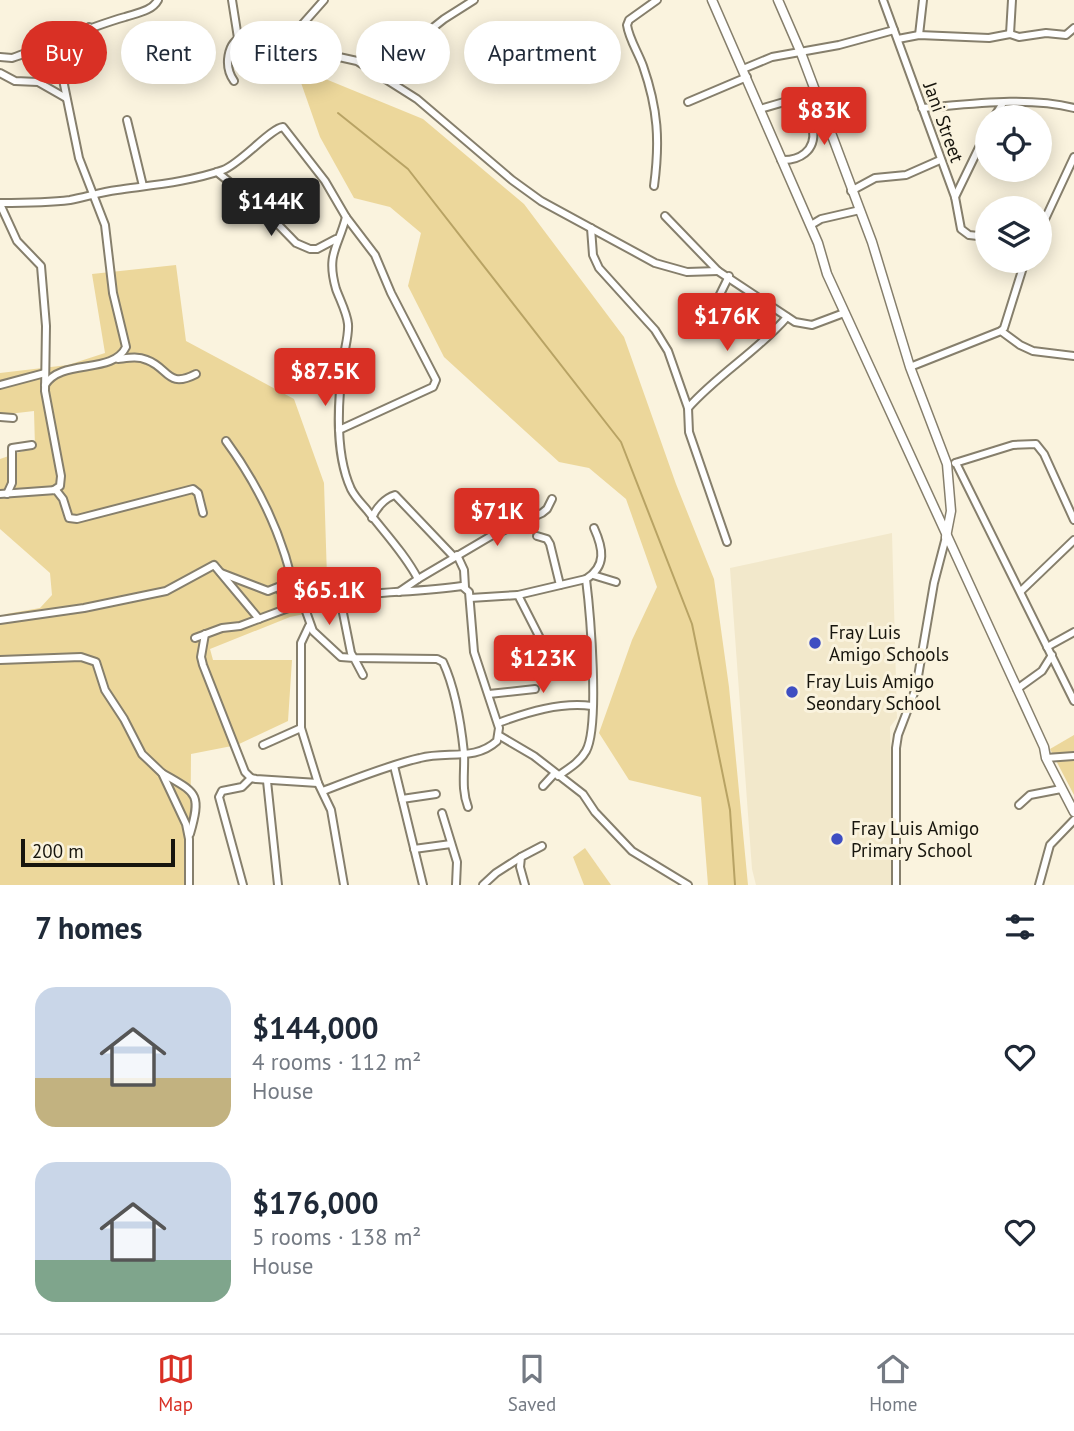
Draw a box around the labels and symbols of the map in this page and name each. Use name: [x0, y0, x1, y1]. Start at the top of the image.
street label: Jani Street: [918, 77, 970, 166]
pin: $83K: [783, 88, 865, 147]
pin: $144K: [222, 178, 320, 238]
pin: $176K: [678, 294, 776, 353]
pin: $87.5K: [268, 348, 382, 408]
pin: $71K: [456, 489, 538, 548]
pin: $65.1K: [272, 568, 386, 627]
place label: Fray Luis Amigo Schools: [829, 620, 949, 666]
marker: Fray Luis Amigo Schools: [807, 635, 823, 651]
pin: $123K: [494, 636, 592, 695]
place label: Fray Luis Amigo Seondary School: [806, 669, 941, 715]
marker: Fray Luis Amigo Seondary School: [784, 684, 800, 700]
place label: Fray Luis Amigo Primary School: [851, 816, 979, 862]
marker: Fray Luis Amigo Primary School: [829, 831, 845, 847]
scale bar: [21, 836, 175, 868]

